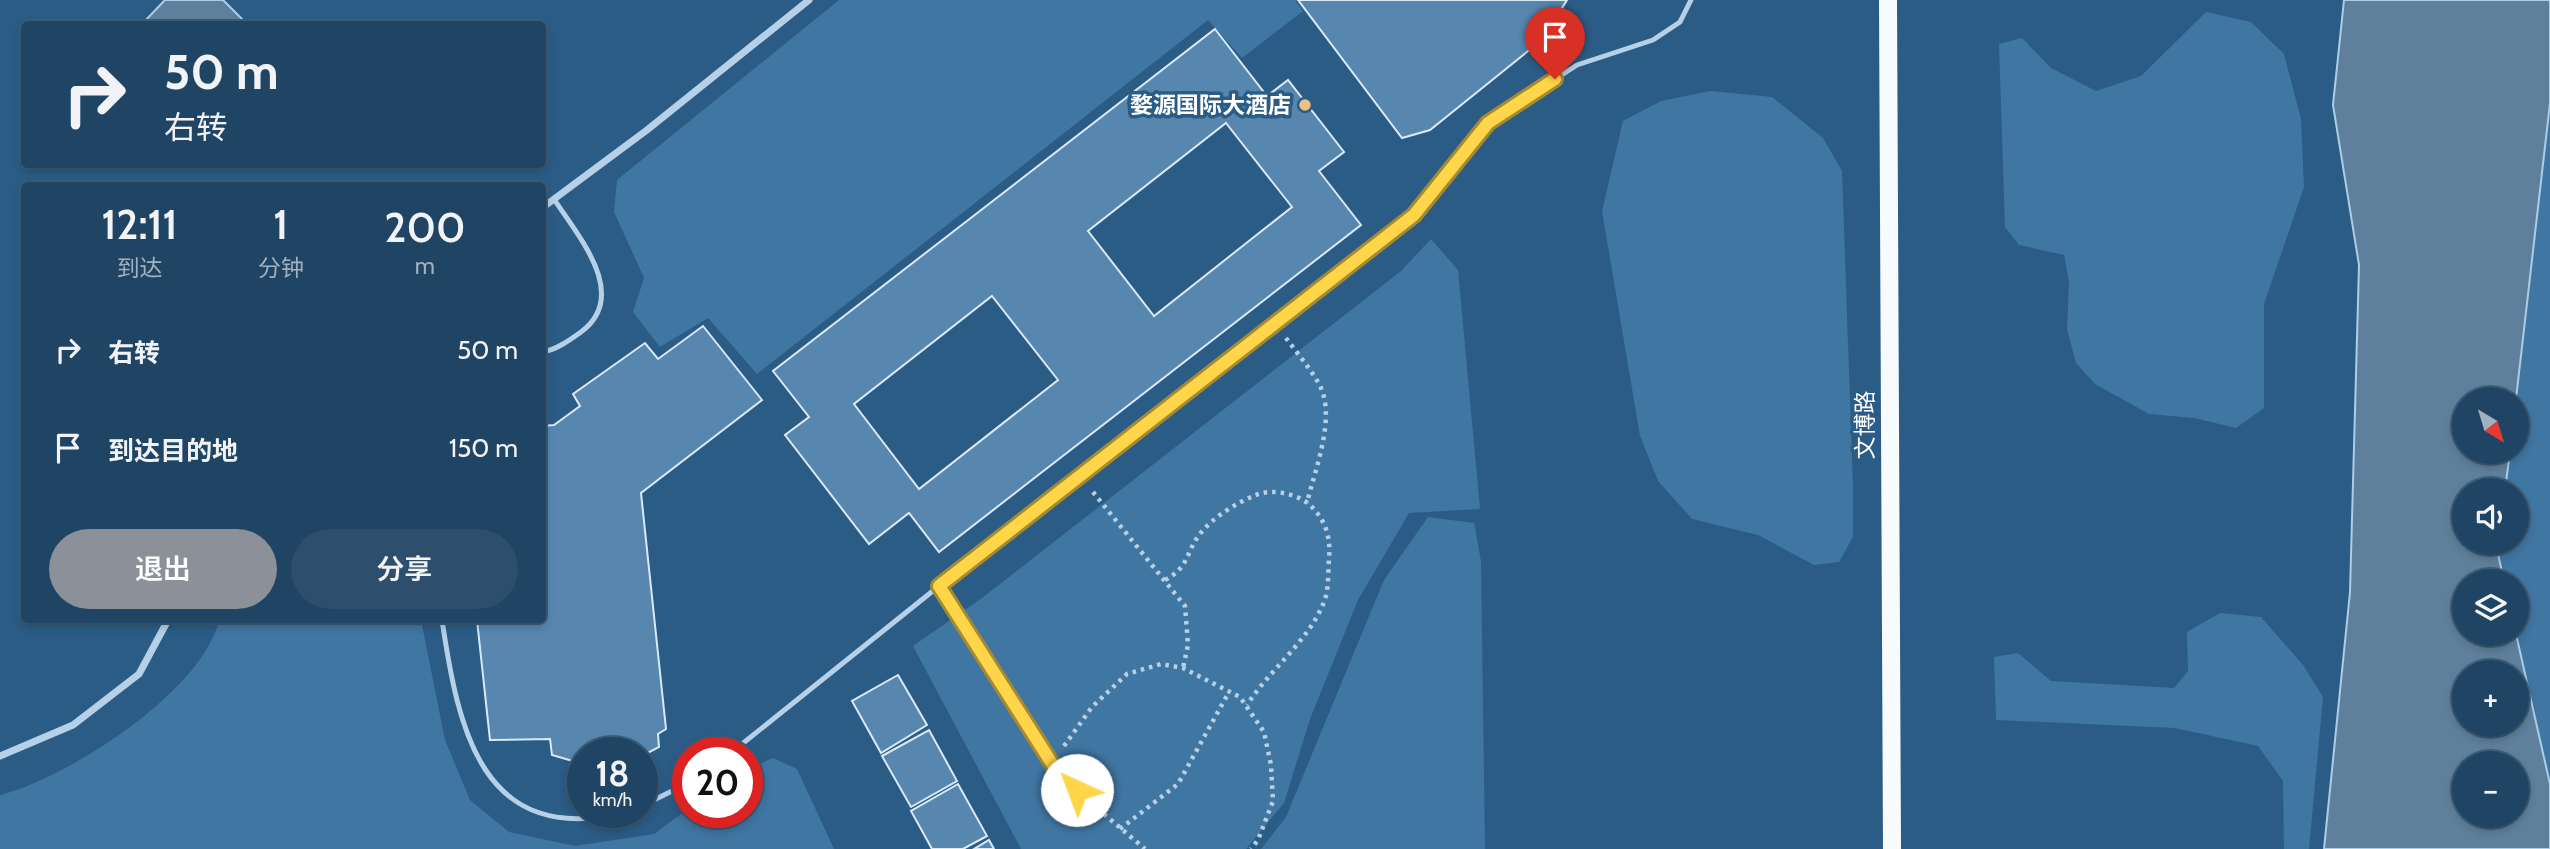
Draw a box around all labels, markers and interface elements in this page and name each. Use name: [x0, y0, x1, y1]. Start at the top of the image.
pin: [1525, 7, 1585, 79]
icon: arrive: [1536, 18, 1574, 56]
text: 50 m: [164, 42, 279, 101]
icon: right: [49, 49, 140, 140]
place label: 婺源国际大酒店: [1130, 91, 1291, 119]
marker: 婺源国际大酒店: [1297, 97, 1313, 113]
text: 右转: [164, 108, 228, 147]
text: 12:11: [102, 198, 177, 250]
text: 1: [273, 198, 288, 250]
text: 200: [384, 201, 465, 253]
text: m: [415, 252, 435, 280]
text: 到达: [116, 254, 162, 282]
text: 分钟: [258, 254, 304, 282]
icon: right: [49, 331, 87, 369]
text: 50 m: [457, 334, 518, 366]
text: 右转: [108, 337, 160, 369]
north arrow: [2452, 387, 2529, 464]
map controls: [2452, 387, 2529, 828]
street label: 文博路: [1851, 391, 1879, 460]
icon: arrive: [49, 429, 87, 467]
text: 150 m: [449, 432, 518, 464]
text: 到达目的地: [108, 435, 238, 467]
button: sound: [2452, 478, 2529, 555]
button: 退出: [49, 529, 277, 609]
button: 分享: [291, 529, 518, 609]
button: layers: [2452, 569, 2529, 646]
button: +: [2452, 660, 2529, 737]
speed limit sign: 20: [672, 737, 763, 828]
button: −: [2452, 751, 2529, 828]
text: 18: [595, 752, 630, 795]
position arrow: [1040, 753, 1114, 827]
text: km/h: [593, 789, 632, 811]

